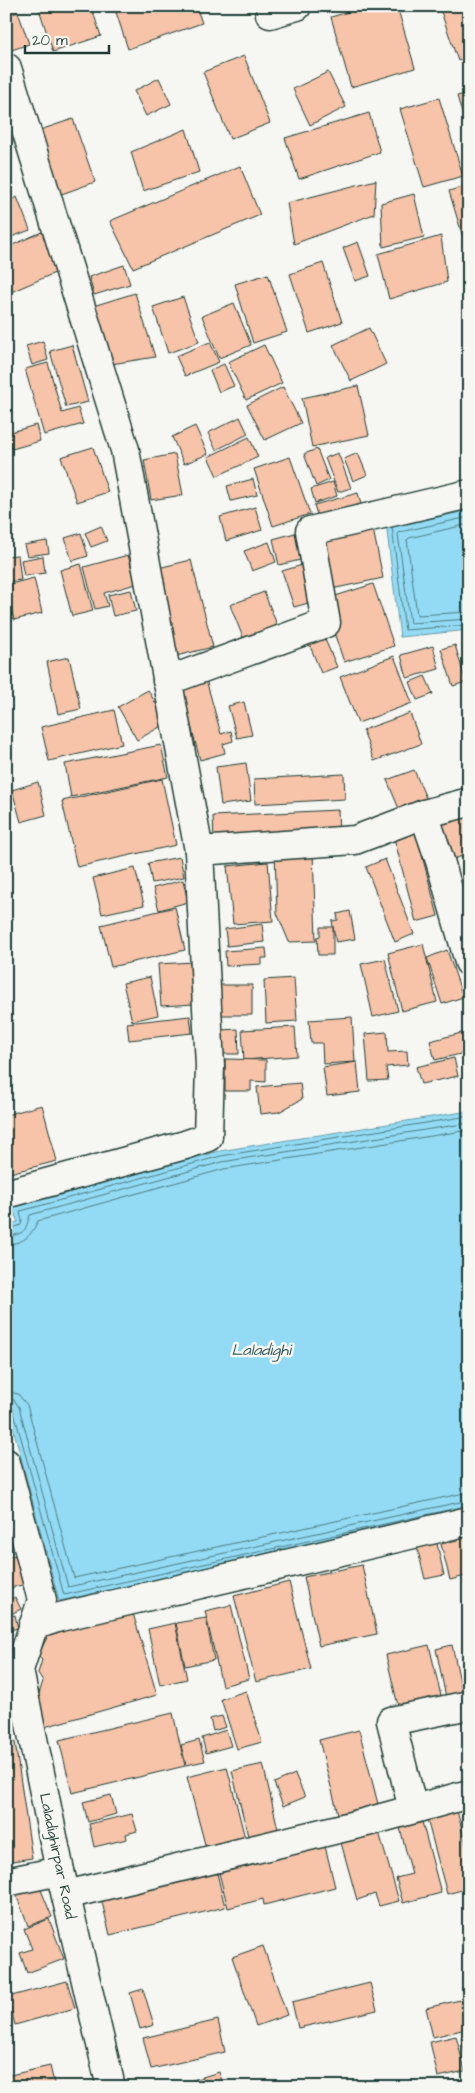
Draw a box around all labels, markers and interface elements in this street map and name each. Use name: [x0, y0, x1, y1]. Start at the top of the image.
scale bar: [25, 22, 109, 54]
text: 20 m: [32, 30, 68, 51]
water label: Laladighi: [231, 1339, 293, 1362]
street label: Laladighirpar Road: [33, 1791, 81, 1922]

